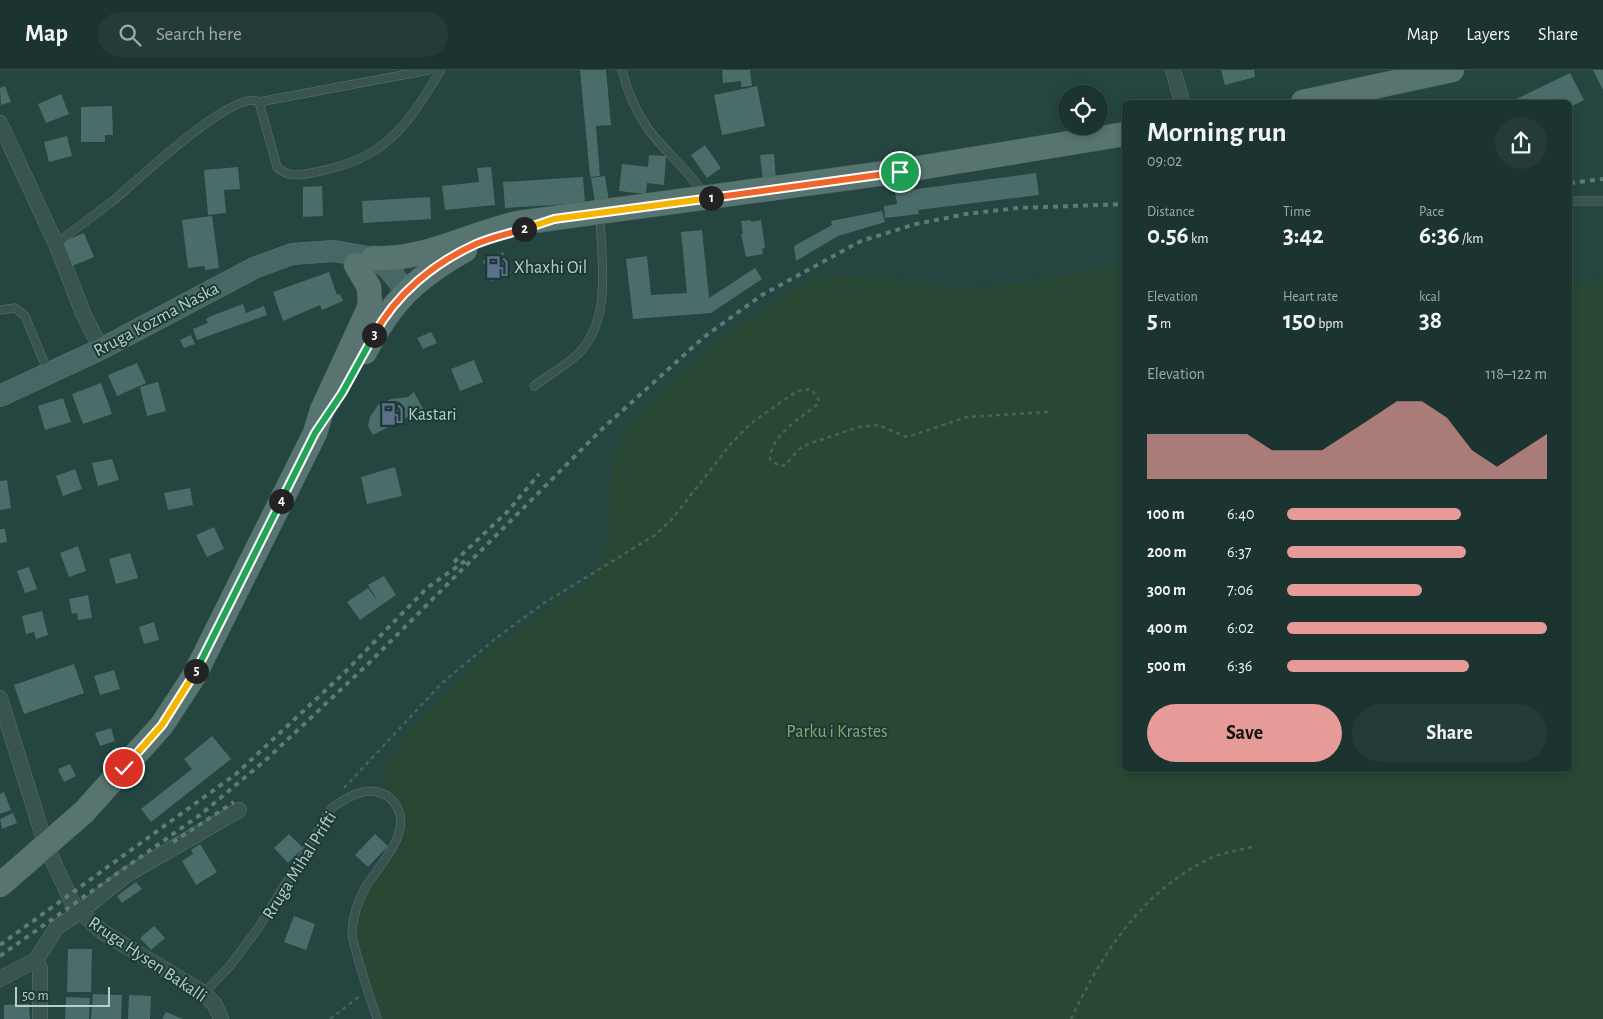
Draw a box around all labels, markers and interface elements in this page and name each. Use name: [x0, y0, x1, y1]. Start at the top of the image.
search box: [98, 12, 448, 57]
icon: search: [116, 21, 144, 49]
text: Map: [25, 22, 68, 46]
text: Search here: [156, 25, 242, 44]
text: Map: [1407, 26, 1438, 44]
text: Layers: [1466, 26, 1510, 44]
text: Share: [1538, 26, 1578, 44]
map controls: [1058, 85, 1108, 135]
button: locate: [1058, 85, 1108, 135]
button: share: [1495, 117, 1547, 169]
text: Morning run: [1147, 119, 1287, 147]
pin: [879, 151, 921, 193]
text: 09:02: [1147, 153, 1182, 169]
icon: arrive: [886, 158, 914, 186]
pin: 1: [698, 186, 724, 210]
text: 1: [709, 191, 714, 205]
text: Distance: [1147, 205, 1194, 219]
text: Time: [1283, 205, 1311, 219]
text: Pace: [1419, 205, 1444, 219]
pin: 2: [512, 216, 536, 242]
text: 2: [521, 222, 528, 236]
text: 0.56: [1147, 223, 1189, 248]
text: 3:42: [1283, 223, 1324, 248]
text: 6:36: [1419, 223, 1460, 248]
text: km: [1189, 232, 1209, 246]
text: /km: [1460, 232, 1484, 246]
fuel station icon: Xhaxhi Oil: [484, 254, 510, 280]
place label: Xhaxhi Oil: [514, 259, 587, 277]
street label: Rruga Kozma Naska: [91, 279, 222, 360]
text: Elevation: [1147, 290, 1198, 304]
text: Heart rate: [1283, 290, 1338, 304]
text: kcal: [1419, 290, 1440, 304]
text: 5: [1147, 308, 1158, 333]
text: 150: [1283, 308, 1316, 333]
text: 38: [1419, 308, 1442, 333]
text: m: [1158, 317, 1171, 331]
text: bpm: [1316, 317, 1344, 331]
pin: 3: [362, 322, 386, 348]
text: 3: [371, 328, 378, 342]
text: Elevation: [1147, 366, 1205, 382]
text: 118–122 m: [1485, 366, 1547, 382]
fuel station icon: Kastari: [379, 401, 405, 427]
place label: Kastari: [408, 406, 457, 424]
pin: 4: [268, 488, 294, 514]
text: 4: [278, 494, 285, 508]
text: 100 m: [1147, 506, 1185, 522]
text: 6:40: [1227, 506, 1254, 522]
text: 200 m: [1147, 544, 1187, 560]
text: 6:37: [1227, 544, 1251, 560]
text: 300 m: [1147, 582, 1186, 598]
text: 7:06: [1227, 582, 1253, 598]
text: 400 m: [1147, 620, 1187, 636]
text: 6:02: [1227, 620, 1254, 636]
pin: 5: [184, 658, 208, 684]
text: 500 m: [1147, 658, 1186, 674]
text: 6:36: [1227, 658, 1252, 674]
text: 5: [193, 664, 200, 678]
button: Save: [1147, 704, 1342, 762]
button: Share: [1352, 704, 1547, 762]
park label: Parku i Krastes: [786, 723, 888, 741]
pin: [103, 747, 145, 789]
icon: check: [110, 754, 138, 782]
street label: Rruga Mihal Prifti: [260, 809, 340, 923]
street label: Rruga Hysen Bakalli: [85, 914, 210, 1006]
scale bar: [15, 984, 110, 1007]
text: 50 m: [22, 989, 49, 1003]

